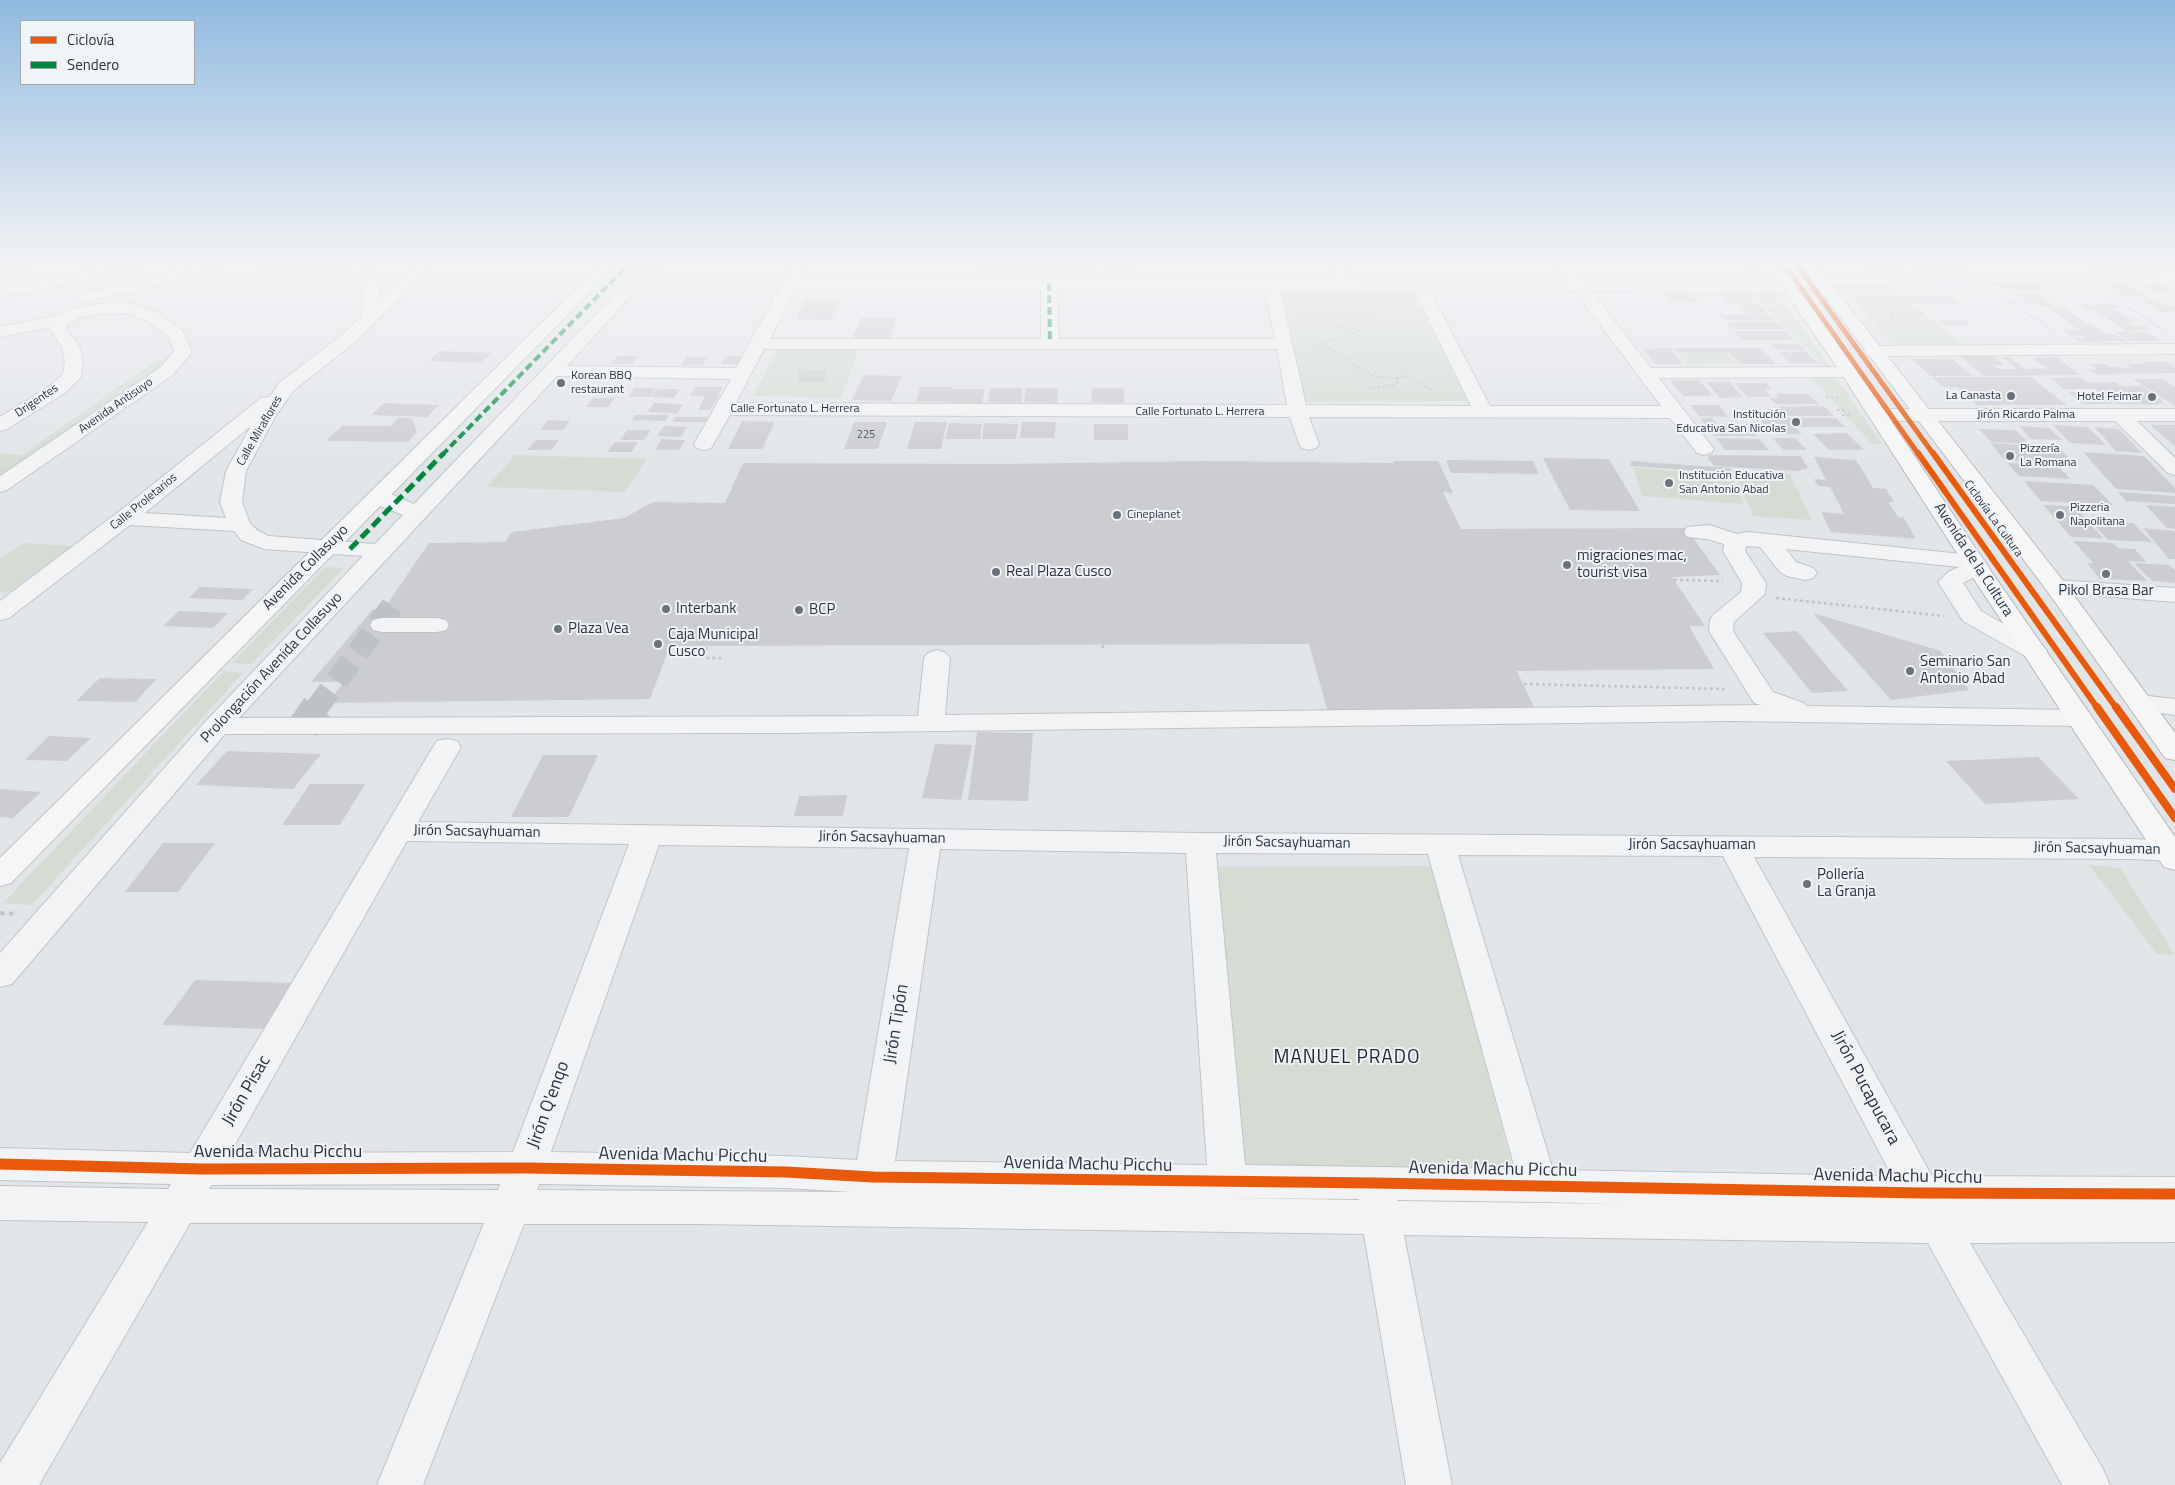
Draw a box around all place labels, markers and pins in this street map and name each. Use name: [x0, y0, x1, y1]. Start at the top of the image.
place label: Korean BBQ restaurant: [571, 369, 632, 397]
marker: Korean BBQ restaurant: [555, 377, 567, 389]
place label: La Canasta: [1946, 389, 2001, 403]
marker: La Canasta: [2005, 390, 2017, 402]
place label: Hotel Feimar: [2077, 390, 2142, 404]
marker: Hotel Feimar: [2146, 391, 2158, 403]
place label: Institución Educativa San Nicolas: [1676, 408, 1786, 436]
marker: Institución Educativa San Nicolas: [1790, 416, 1802, 428]
place label: Pizzería La Romana: [2020, 442, 2077, 470]
marker: Pizzería La Romana: [2004, 450, 2016, 462]
place label: Institución Educativa San Antonio Abad: [1679, 469, 1784, 497]
marker: Institución Educativa San Antonio Abad: [1663, 477, 1675, 489]
place label: Pizzeria Napolitana: [2070, 501, 2125, 529]
place label: Cineplanet: [1127, 508, 1180, 522]
marker: Cineplanet: [1111, 509, 1123, 521]
marker: Pizzeria Napolitana: [2054, 509, 2066, 521]
place label: migraciones mac, tourist visa: [1577, 547, 1687, 582]
marker: migraciones mac, tourist visa: [1561, 559, 1573, 571]
place label: Real Plaza Cusco: [1006, 563, 1112, 581]
marker: Real Plaza Cusco: [990, 566, 1002, 578]
marker: Pikol Brasa Bar: [2100, 568, 2112, 580]
place label: Pikol Brasa Bar: [2058, 582, 2154, 600]
place label: Interbank: [676, 600, 736, 618]
place label: BCP: [809, 601, 835, 619]
marker: Interbank: [660, 603, 672, 615]
marker: BCP: [793, 604, 805, 616]
place label: Plaza Vea: [568, 620, 629, 638]
marker: Plaza Vea: [552, 623, 564, 635]
place label: Caja Municipal Cusco: [668, 626, 758, 661]
marker: Caja Municipal Cusco: [652, 638, 664, 650]
place label: Seminario San Antonio Abad: [1920, 653, 2010, 688]
marker: Seminario San Antonio Abad: [1904, 665, 1916, 677]
place label: Pollería La Granja: [1817, 866, 1876, 901]
marker: Pollería La Granja: [1801, 878, 1813, 890]

